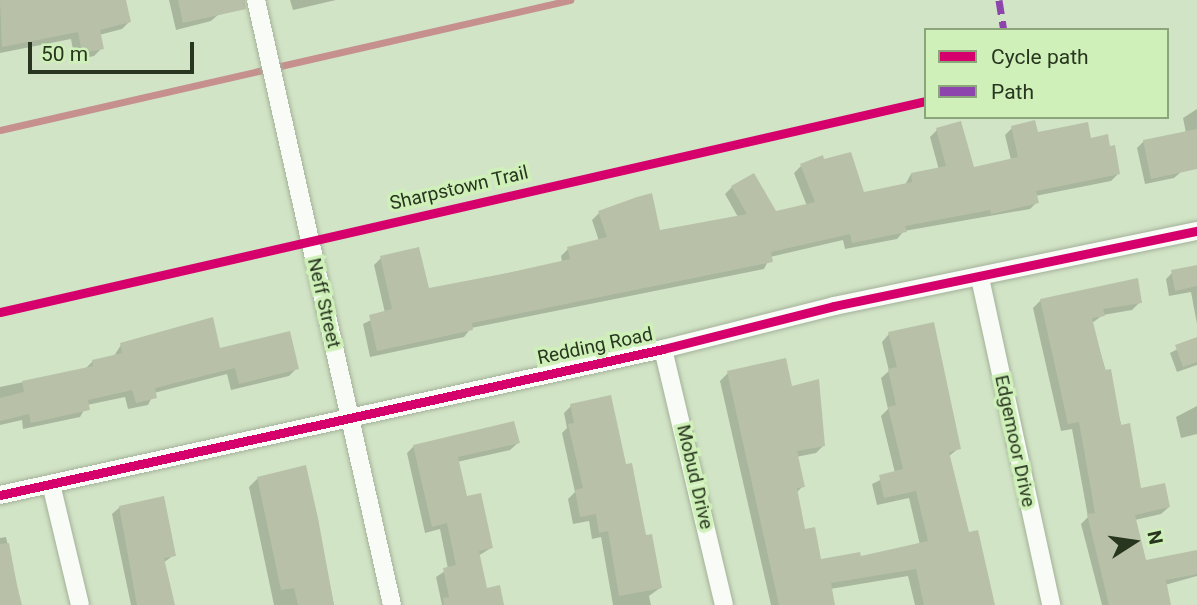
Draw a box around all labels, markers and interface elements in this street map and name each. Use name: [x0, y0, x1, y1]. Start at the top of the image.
scale bar: [32, 28, 198, 72]
legend: [924, 28, 1169, 119]
text: 50 m: [41, 42, 88, 66]
text: Cycle path: [991, 45, 1089, 69]
text: Path: [991, 80, 1034, 104]
street label: Sharpstown Trail: [387, 161, 531, 215]
street label: Neff Street: [303, 256, 345, 350]
street label: Redding Road: [535, 323, 655, 369]
street label: Edgemoor Drive: [990, 373, 1040, 509]
street label: Mobud Drive: [672, 422, 718, 532]
north arrow: [1099, 507, 1169, 577]
text: N: [1142, 529, 1168, 546]

